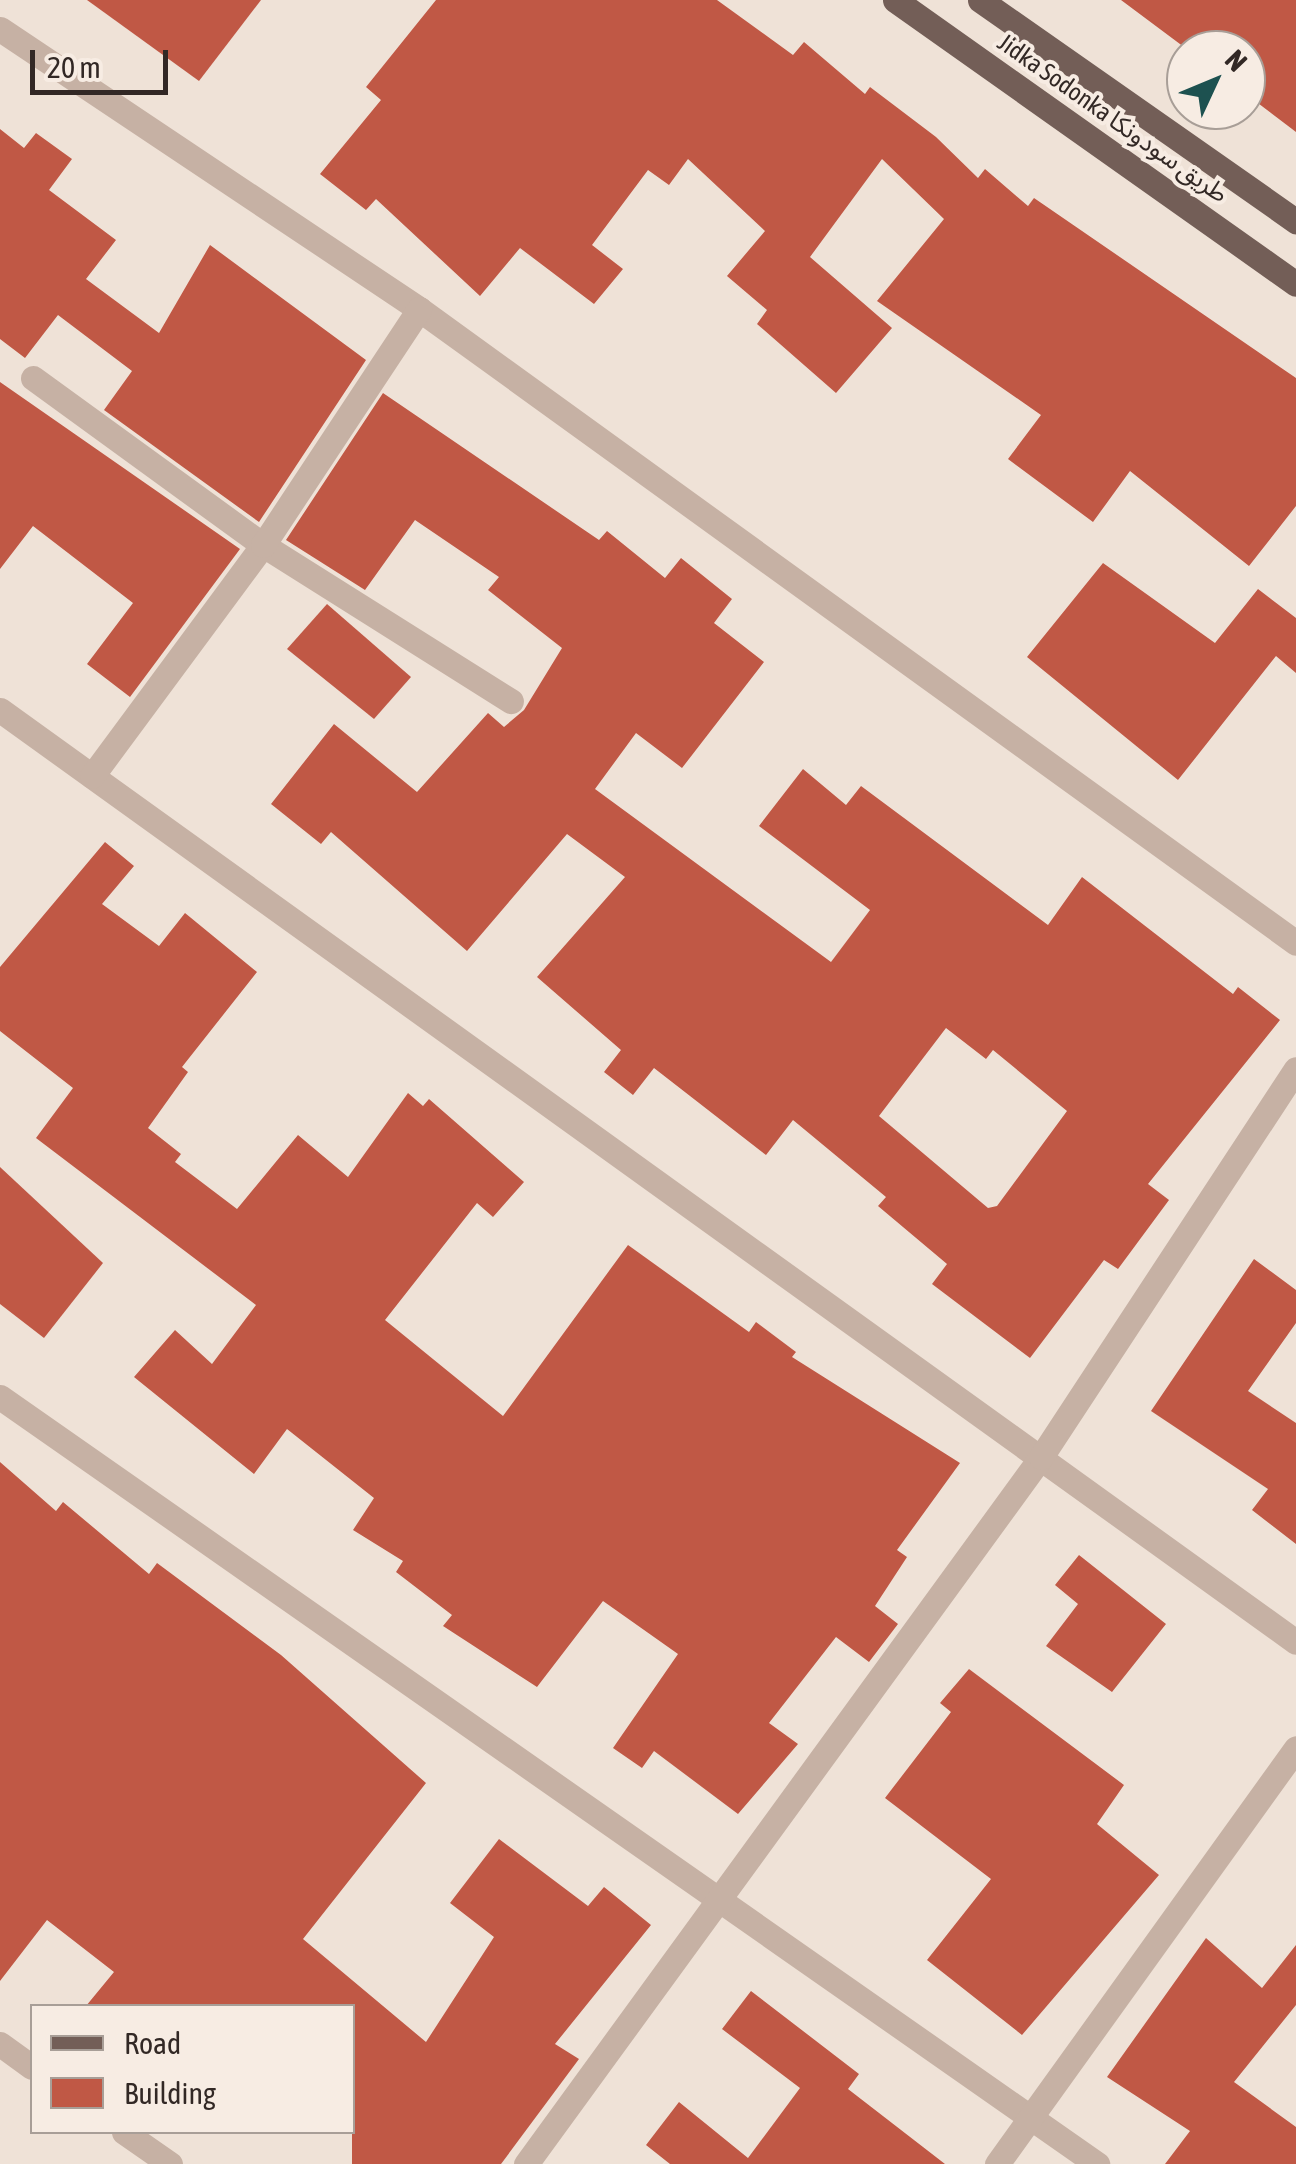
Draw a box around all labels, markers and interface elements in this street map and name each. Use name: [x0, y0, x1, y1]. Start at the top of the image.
street label: Jidka Sodonka طريق سودونكا: [992, 27, 1234, 209]
scale bar: [35, 30, 172, 92]
north arrow: [1166, 30, 1266, 130]
text: N: [1219, 43, 1253, 78]
text: 20 m: [47, 50, 101, 84]
legend: [30, 2004, 355, 2134]
text: Road: [124, 2026, 181, 2060]
text: Building: [124, 2076, 216, 2110]

